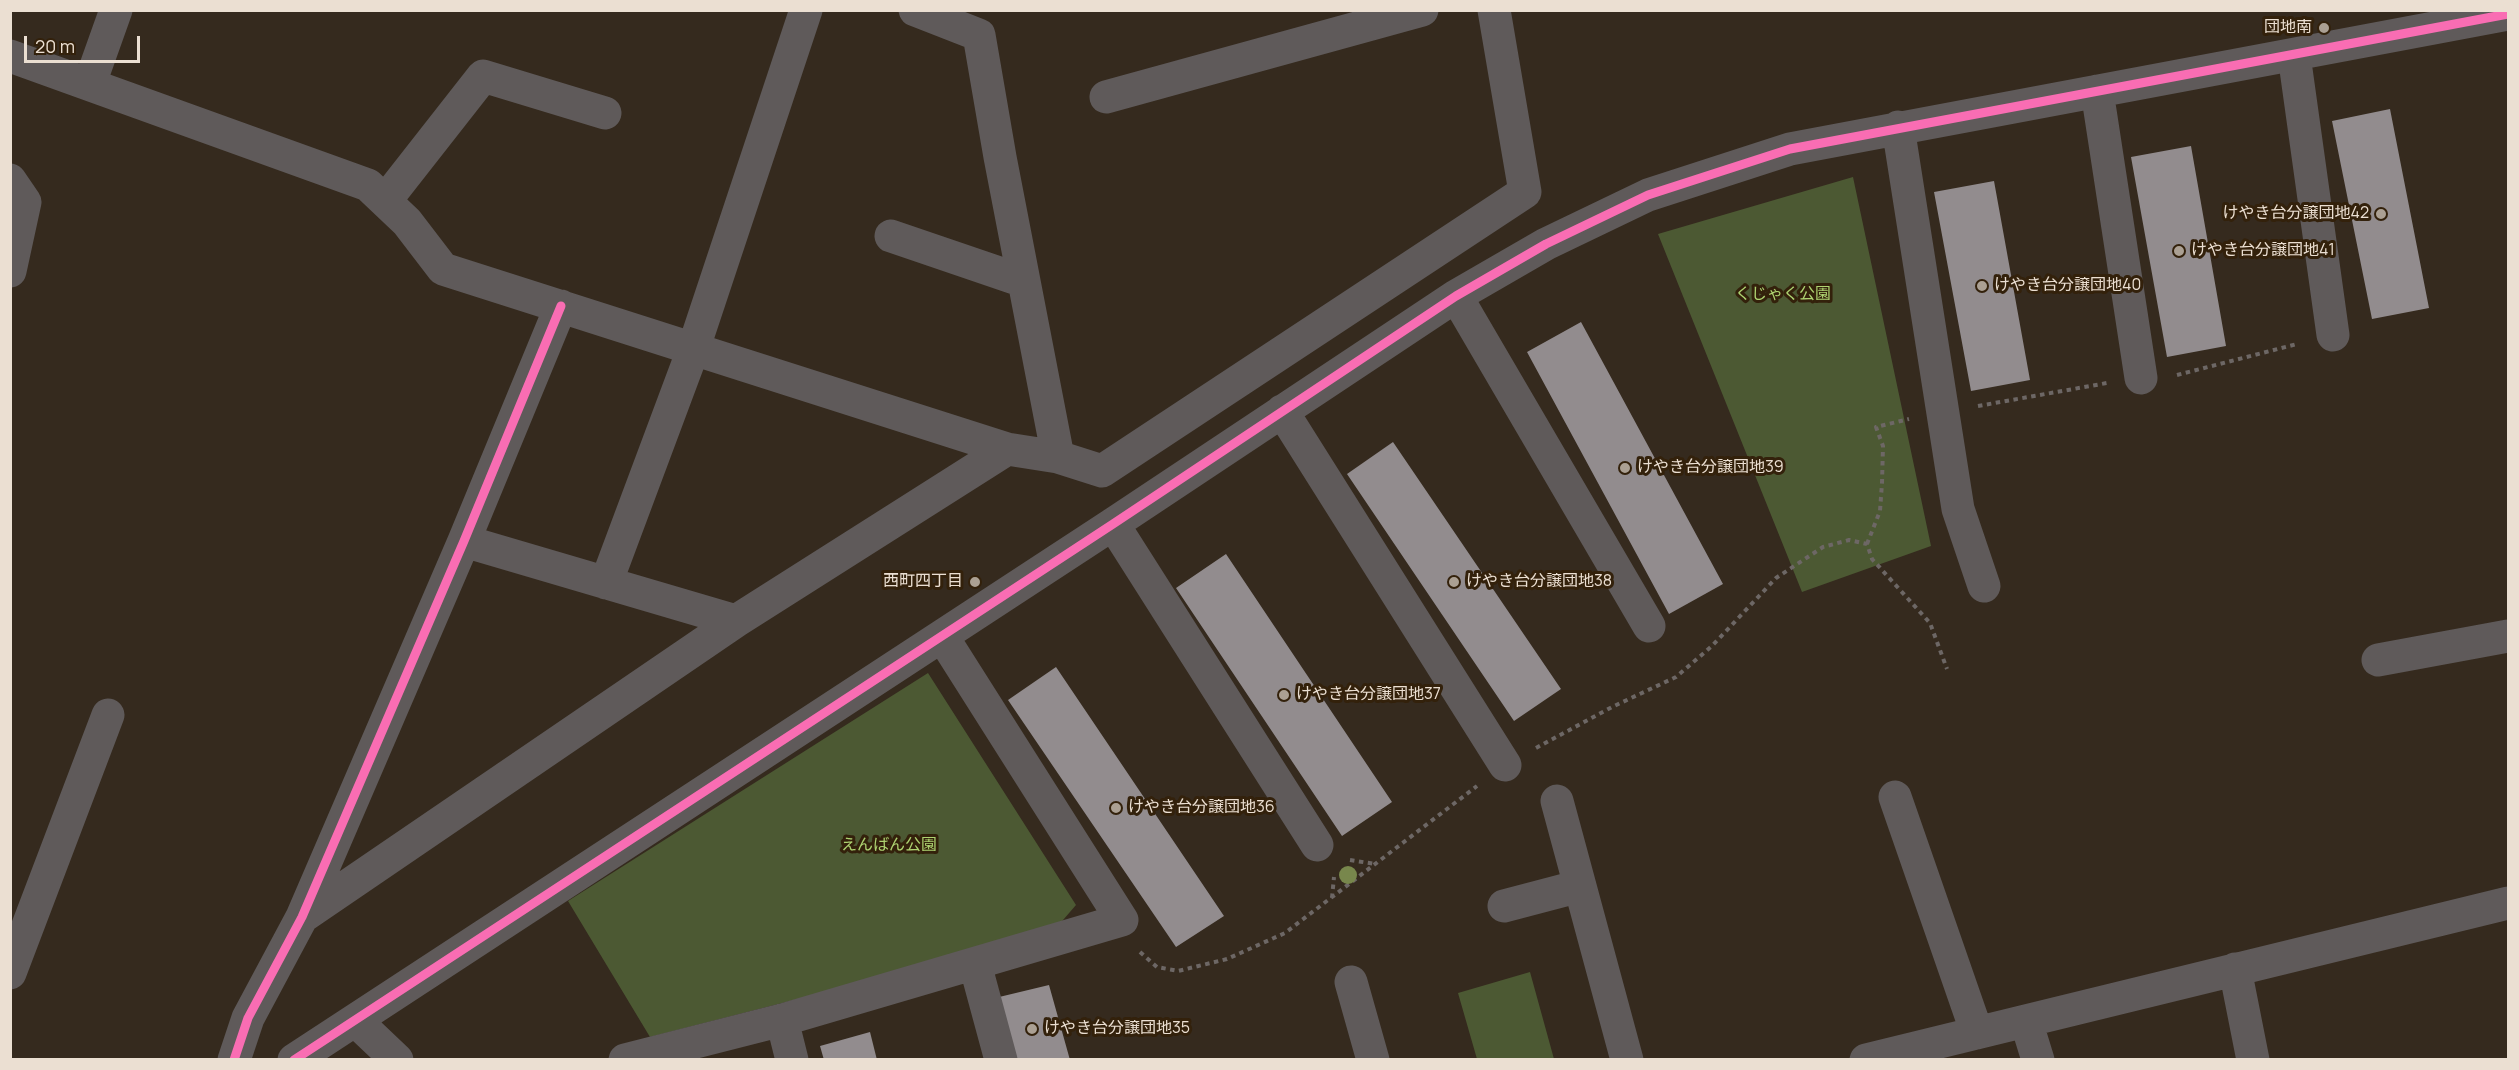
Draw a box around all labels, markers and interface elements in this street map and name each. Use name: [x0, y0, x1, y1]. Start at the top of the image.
place label: 団地南: [2264, 18, 2312, 38]
marker: 団地南: [2317, 21, 2331, 35]
scale bar: [27, 24, 142, 62]
text: 20 m: [35, 34, 75, 58]
place label: けやき台分譲団地42: [2222, 204, 2369, 224]
marker: けやき台分譲団地42: [2374, 207, 2388, 221]
place label: けやき台分譲団地41: [2191, 241, 2335, 261]
marker: けやき台分譲団地41: [2172, 244, 2186, 258]
place label: けやき台分譲団地40: [1994, 276, 2141, 296]
marker: けやき台分譲団地40: [1975, 279, 1989, 293]
park label: くじゃく公園: [1735, 285, 1831, 305]
place label: けやき台分譲団地39: [1637, 458, 1784, 478]
marker: けやき台分譲団地39: [1618, 461, 1632, 475]
place label: 西町四丁目: [883, 572, 963, 592]
place label: けやき台分譲団地38: [1466, 572, 1612, 592]
marker: 西町四丁目: [968, 575, 982, 589]
marker: けやき台分譲団地38: [1447, 575, 1461, 589]
place label: けやき台分譲団地37: [1296, 685, 1441, 705]
marker: けやき台分譲団地37: [1277, 688, 1291, 702]
place label: けやき台分譲団地36: [1128, 798, 1275, 818]
marker: けやき台分譲団地36: [1109, 801, 1123, 815]
park label: えんばん公園: [841, 836, 937, 856]
place label: けやき台分譲団地35: [1044, 1019, 1190, 1039]
marker: けやき台分譲団地35: [1025, 1022, 1039, 1036]

